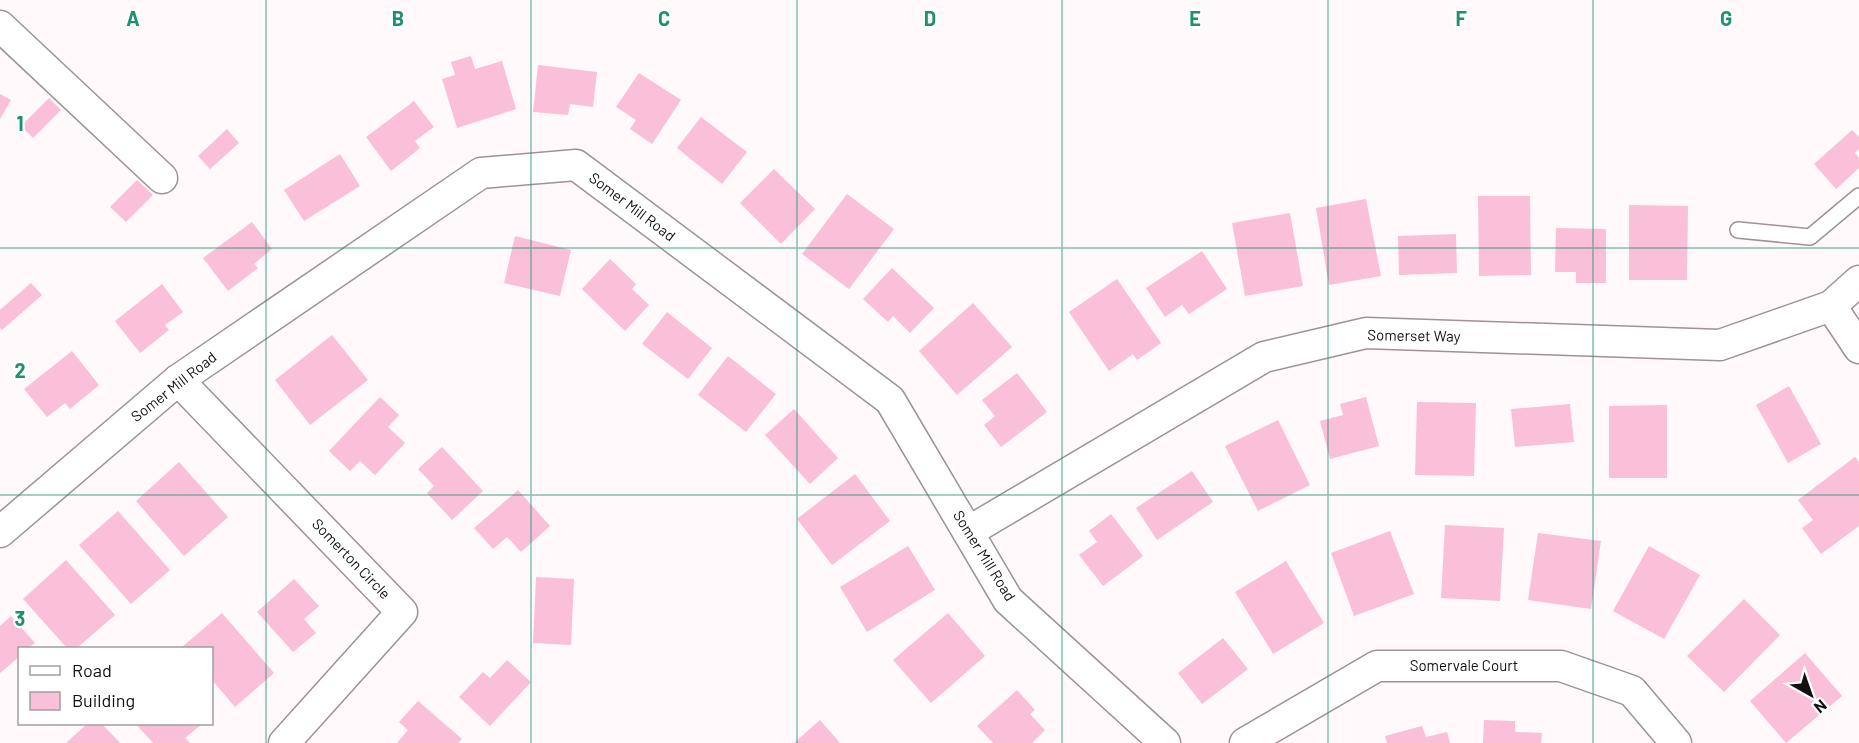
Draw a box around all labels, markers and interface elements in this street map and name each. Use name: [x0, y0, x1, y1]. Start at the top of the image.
text: A: [126, 6, 140, 30]
text: B: [392, 6, 404, 30]
text: C: [658, 6, 670, 30]
text: D: [924, 6, 936, 30]
text: E: [1189, 6, 1201, 30]
text: F: [1455, 6, 1467, 30]
text: G: [1720, 6, 1732, 30]
text: 1: [16, 111, 24, 135]
street label: Somer Mill Road: [586, 168, 679, 244]
street label: Somerset Way: [1367, 325, 1461, 345]
street label: Somer Mill Road: [127, 347, 220, 425]
text: 2: [14, 358, 26, 382]
street label: Somer Mill Road: [950, 507, 1020, 604]
street label: Somerton Circle: [309, 514, 395, 602]
text: 3: [15, 606, 25, 630]
legend: [18, 647, 213, 725]
street label: Somervale Court: [1410, 656, 1518, 674]
text: Road: [72, 659, 112, 681]
north arrow: [1781, 665, 1841, 725]
text: Building: [72, 689, 135, 711]
text: N: [1811, 696, 1831, 718]

